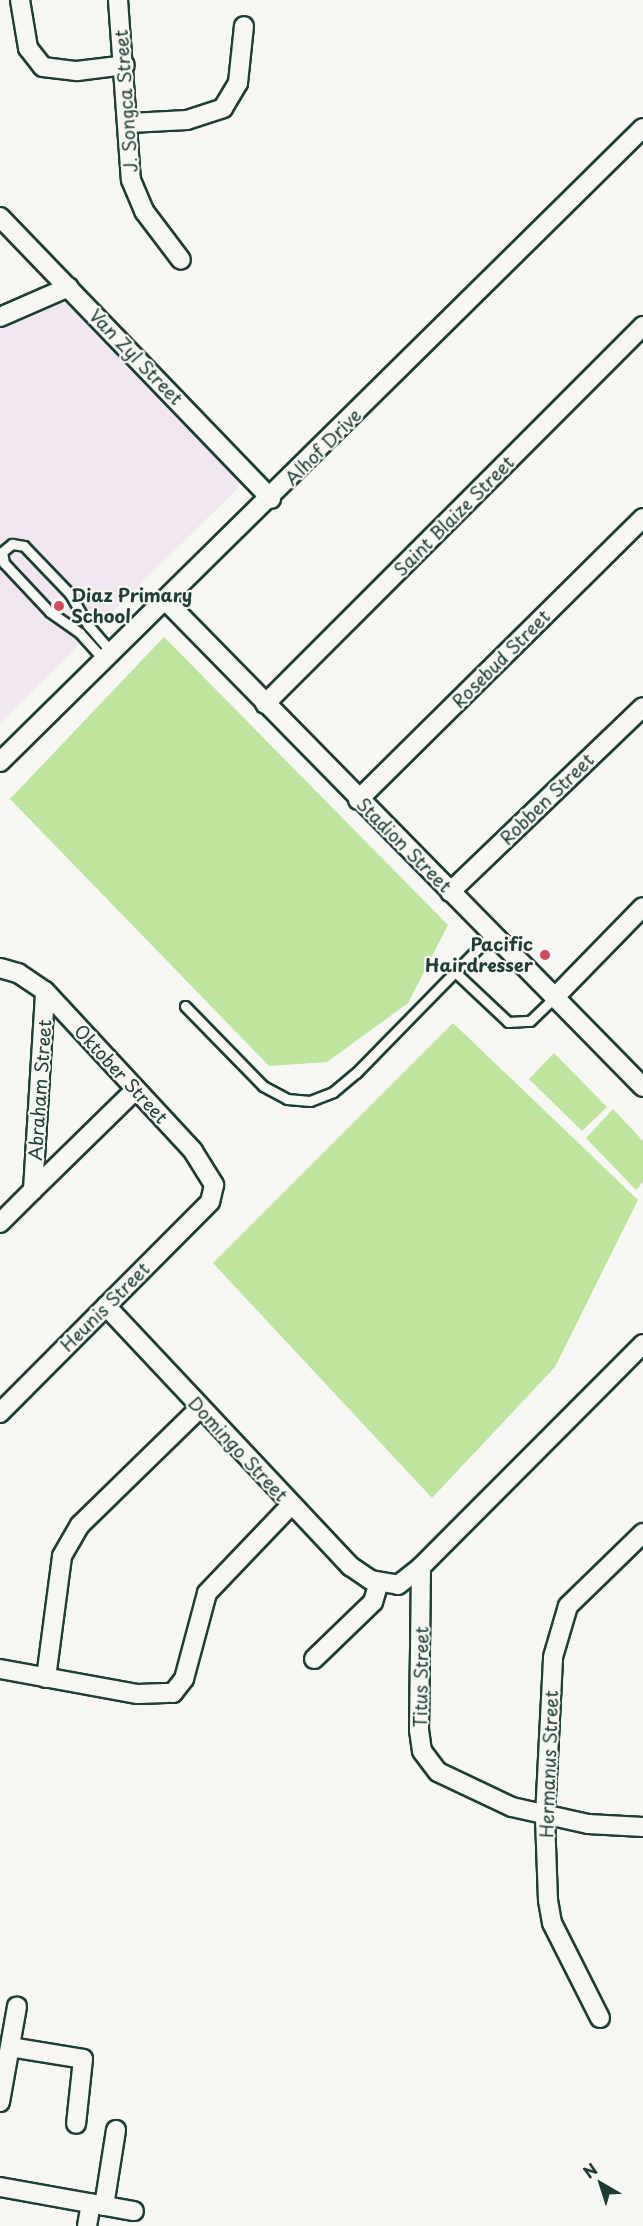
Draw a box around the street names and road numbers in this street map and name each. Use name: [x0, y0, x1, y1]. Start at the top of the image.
street label: J. Songca Street: [110, 28, 142, 174]
street label: Van Zyl Street: [85, 305, 187, 409]
street label: Alhof Drive: [280, 404, 366, 490]
street label: Saint Blaize Street: [389, 451, 519, 581]
street label: Rosebud Street: [448, 606, 554, 712]
street label: Robben Street: [495, 748, 599, 850]
street label: Stadion Street: [352, 793, 456, 897]
street label: Abraham Street: [24, 1019, 56, 1161]
street label: Oktober Street: [69, 1019, 173, 1129]
street label: Heunis Street: [56, 1258, 154, 1356]
street label: Domingo Street: [184, 1392, 292, 1506]
street label: Titus Street: [409, 1626, 433, 1728]
street label: Hermanus Street: [536, 1690, 562, 1838]

